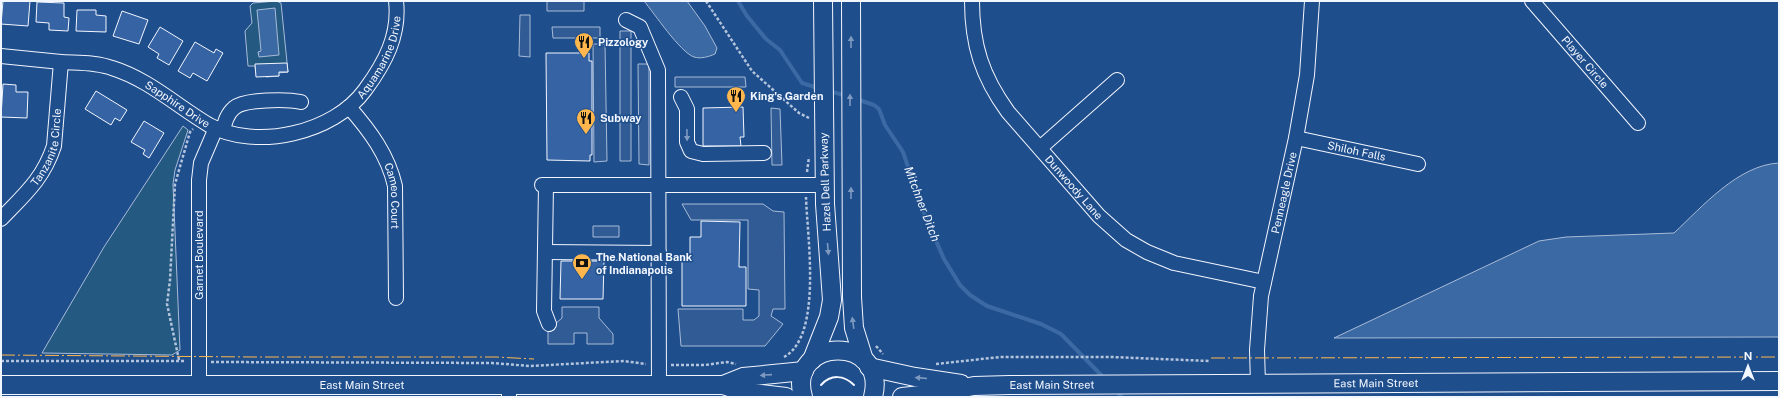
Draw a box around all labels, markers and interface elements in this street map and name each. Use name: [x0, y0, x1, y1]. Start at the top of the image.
street label: Aquamarine Drive: [355, 15, 403, 101]
restaurant icon: Pizzology: [573, 31, 595, 59]
street label: Player Circle: [1559, 34, 1611, 91]
one-way arrow: [848, 35, 854, 48]
place label: Pizzology: [598, 36, 649, 48]
street label: Sapphire Drive: [143, 78, 212, 130]
restaurant icon: King's Garden: [725, 85, 747, 113]
place label: King's Garden: [750, 90, 823, 102]
one-way arrow: [847, 93, 853, 106]
restaurant icon: Subway: [575, 107, 597, 135]
street label: Tanzanite Circle: [28, 108, 63, 188]
place label: Subway: [600, 112, 642, 124]
one-way arrow: [684, 129, 690, 142]
street label: Hazel Dell Parkway: [817, 132, 833, 232]
street label: Shiloh Falls: [1326, 139, 1387, 163]
street label: Penneagle Drive: [1269, 151, 1299, 235]
street label: Dunwoody Lane: [1043, 153, 1105, 222]
street label: Cameo Court: [382, 161, 401, 229]
water label: Mitchner Ditch: [901, 164, 943, 244]
one-way arrow: [848, 186, 854, 199]
street label: Garnet Boulevard: [193, 210, 205, 300]
one-way arrow: [825, 242, 832, 255]
place label: The National Bank of Indianapolis: [596, 251, 693, 276]
bank icon: The National Bank of Indianapolis: [571, 252, 593, 280]
one-way arrow: [850, 317, 856, 329]
north arrow: [1728, 346, 1768, 386]
text: N: [1744, 350, 1752, 362]
one-way arrow: [760, 372, 772, 379]
one-way arrow: [915, 374, 927, 381]
street label: East Main Street: [1334, 377, 1419, 389]
street label: East Main Street: [319, 379, 405, 391]
street label: East Main Street: [1010, 379, 1095, 391]

